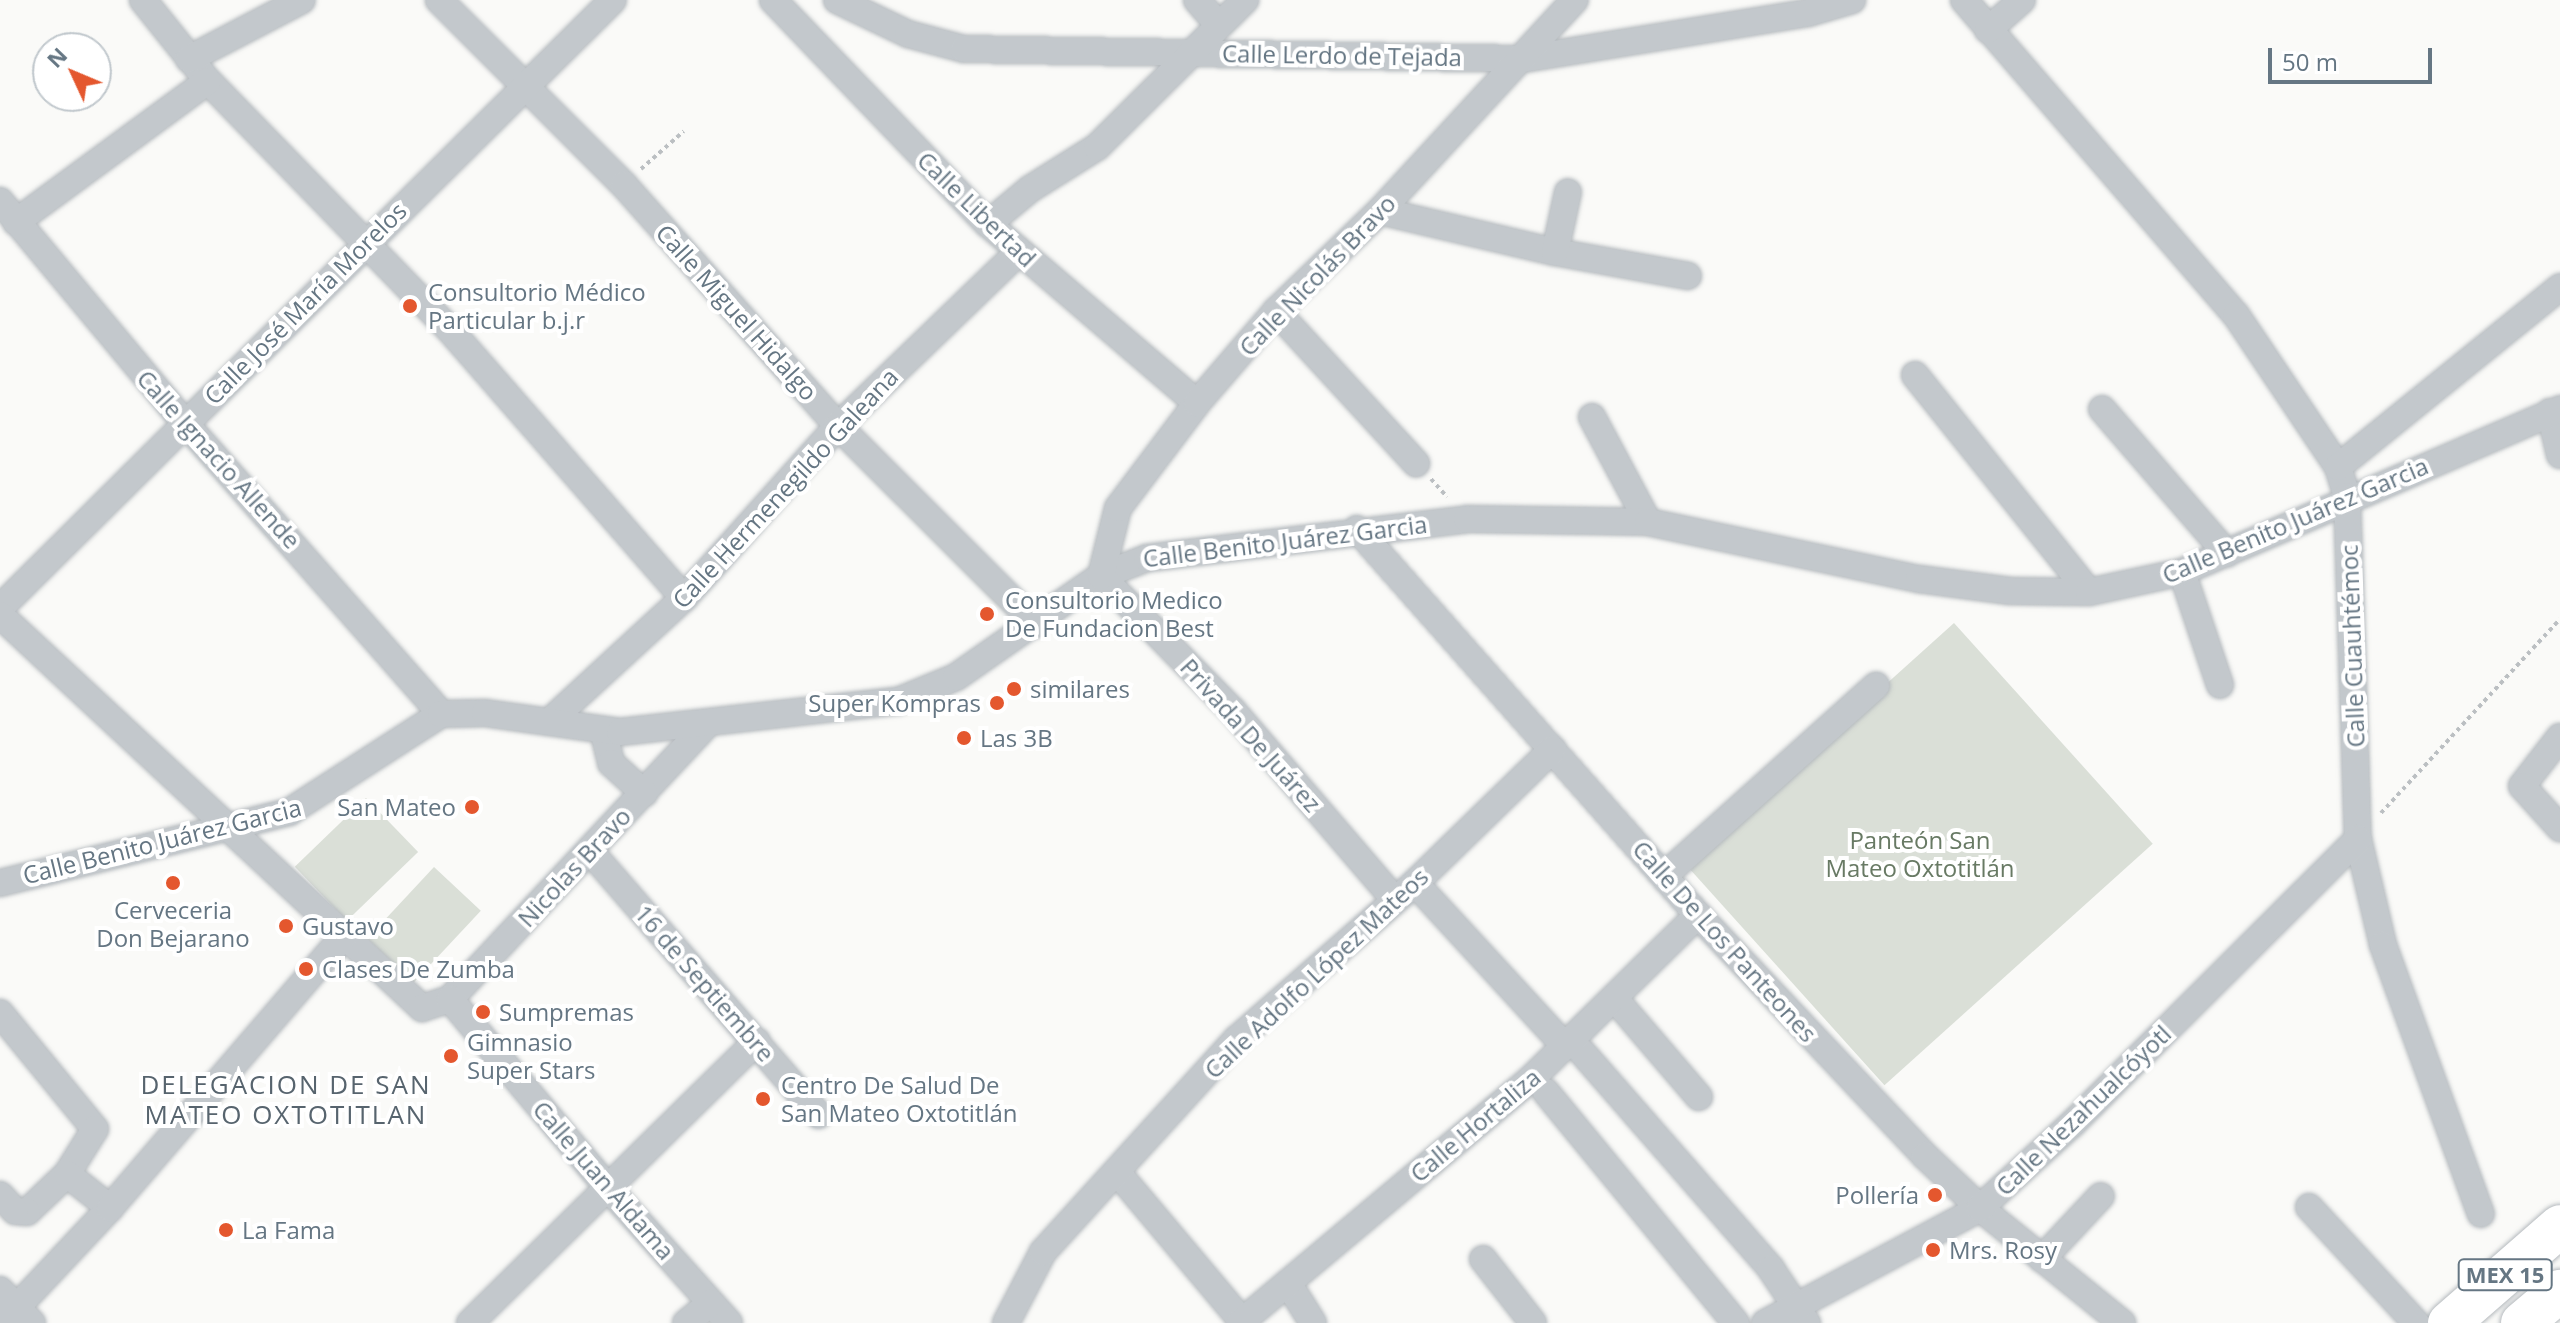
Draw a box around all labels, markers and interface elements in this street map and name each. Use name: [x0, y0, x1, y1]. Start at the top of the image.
north arrow: [32, 32, 112, 112]
scale bar: [2272, 32, 2436, 82]
street label: Calle Lerdo de Tejada: [1222, 39, 1462, 71]
text: N: [39, 40, 73, 74]
text: 50 m: [2282, 45, 2338, 78]
street label: Calle Libertad: [912, 145, 1042, 273]
street label: Calle Nicolás Bravo: [1233, 189, 1401, 361]
street label: Calle José María Morelos: [198, 196, 412, 410]
street label: Calle Miguel Hidalgo: [650, 218, 824, 406]
place label: Consultorio Médico Particular b.j.r: [428, 278, 646, 334]
marker: Consultorio Médico Particular b.j.r: [399, 295, 421, 317]
street label: Calle Hermenegildo Galeana: [666, 362, 904, 614]
street label: Calle Ignacio Allende: [131, 364, 307, 554]
street label: Calle Benito Juárez Garcia: [2158, 451, 2432, 589]
street label: Calle Benito Juárez Garcia: [1141, 509, 1429, 573]
street label: Calle Cuauhtémoc: [2334, 544, 2370, 748]
place label: Consultorio Medico De Fundacion Best: [1005, 586, 1223, 642]
marker: Consultorio Medico De Fundacion Best: [976, 603, 998, 625]
street label: Privada De Juárez: [1175, 653, 1327, 817]
place label: similares: [1030, 675, 1130, 703]
marker: similares: [1005, 680, 1023, 698]
place label: Super Kompras: [808, 689, 981, 717]
marker: Super Kompras: [988, 694, 1006, 712]
place label: Las 3B: [980, 724, 1053, 752]
marker: Las 3B: [955, 729, 973, 747]
street label: Calle Benito Juárez Garcia: [20, 792, 304, 890]
place label: San Mateo: [337, 793, 456, 821]
marker: San Mateo: [463, 798, 481, 816]
street label: Nicolas Bravo: [512, 802, 636, 932]
park label: Panteón San Mateo Oxtotitlán: [1825, 826, 2015, 882]
street label: Calle De Los Panteones: [1627, 835, 1823, 1047]
street label: Calle Adolfo López Mateos: [1198, 862, 1434, 1084]
marker: Cerveceria Don Bejarano: [164, 874, 182, 892]
place label: Cerveceria Don Bejarano: [96, 896, 250, 952]
street label: 16 de Septiembre: [629, 899, 781, 1067]
place label: Gustavo: [302, 912, 394, 940]
marker: Gustavo: [277, 917, 295, 935]
place label: Clases De Zumba: [322, 955, 515, 983]
marker: Clases De Zumba: [297, 960, 315, 978]
place label: Sumpremas: [499, 998, 634, 1026]
marker: Sumpremas: [474, 1003, 492, 1021]
street label: Calle Nezahualcóyotl: [1989, 1019, 2177, 1201]
place label: Gimnasio Super Stars: [467, 1028, 595, 1084]
marker: Gimnasio Super Stars: [442, 1047, 460, 1065]
street label: Calle Hortaliza: [1404, 1062, 1546, 1188]
district label: DELEGACION DE SAN MATEO OXTOTITLAN: [140, 1069, 432, 1130]
place label: Centro De Salud De San Mateo Oxtotitlán: [781, 1071, 1018, 1127]
marker: Centro De Salud De San Mateo Oxtotitlán: [752, 1088, 774, 1110]
street label: Calle Juan Aldama: [527, 1095, 681, 1265]
place label: Pollería: [1835, 1181, 1919, 1209]
marker: Pollería: [1926, 1186, 1944, 1204]
place label: La Fama: [242, 1216, 335, 1244]
marker: La Fama: [217, 1221, 235, 1239]
place label: Mrs. Rosy: [1949, 1236, 2057, 1264]
marker: Mrs. Rosy: [1924, 1241, 1942, 1259]
road number: MEX 15: [2457, 1257, 2553, 1293]

